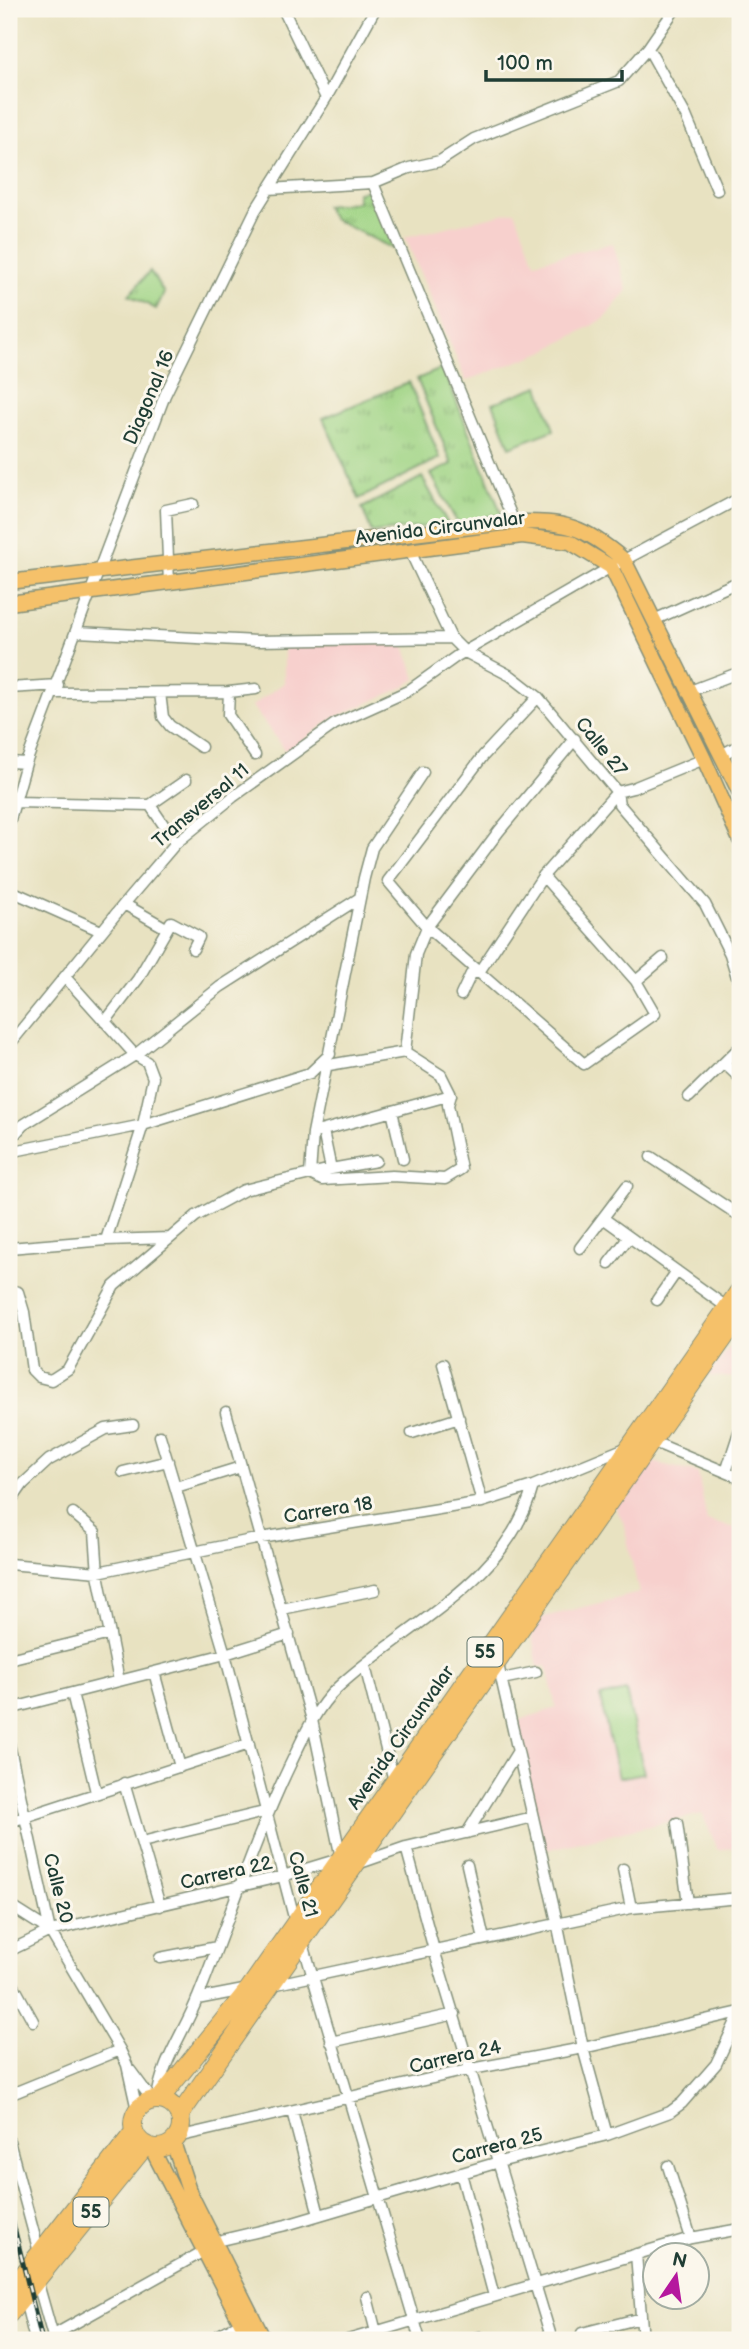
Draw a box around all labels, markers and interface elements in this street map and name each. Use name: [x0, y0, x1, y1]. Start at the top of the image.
scale bar: [486, 38, 623, 82]
text: 100 m: [497, 51, 553, 76]
street label: Diagonal 16: [119, 347, 180, 448]
street label: Avenida Circunvalar: [354, 507, 527, 550]
street label: Calle 27: [570, 713, 632, 782]
street label: Transversal 11: [148, 759, 254, 853]
street label: Carrera 18: [282, 1492, 374, 1529]
road number: 55: [468, 1638, 503, 1666]
street label: Avenida Circunvalar: [343, 1661, 460, 1814]
street label: Calle 21: [283, 1849, 322, 1920]
street label: Calle 20: [38, 1851, 77, 1926]
street label: Carrera 22: [178, 1852, 275, 1895]
street label: Carrera 24: [407, 2036, 504, 2079]
street label: Carrera 25: [449, 2123, 546, 2170]
road number: 55: [74, 2198, 108, 2226]
north arrow: [640, 2240, 710, 2310]
text: N: [670, 2248, 689, 2274]

